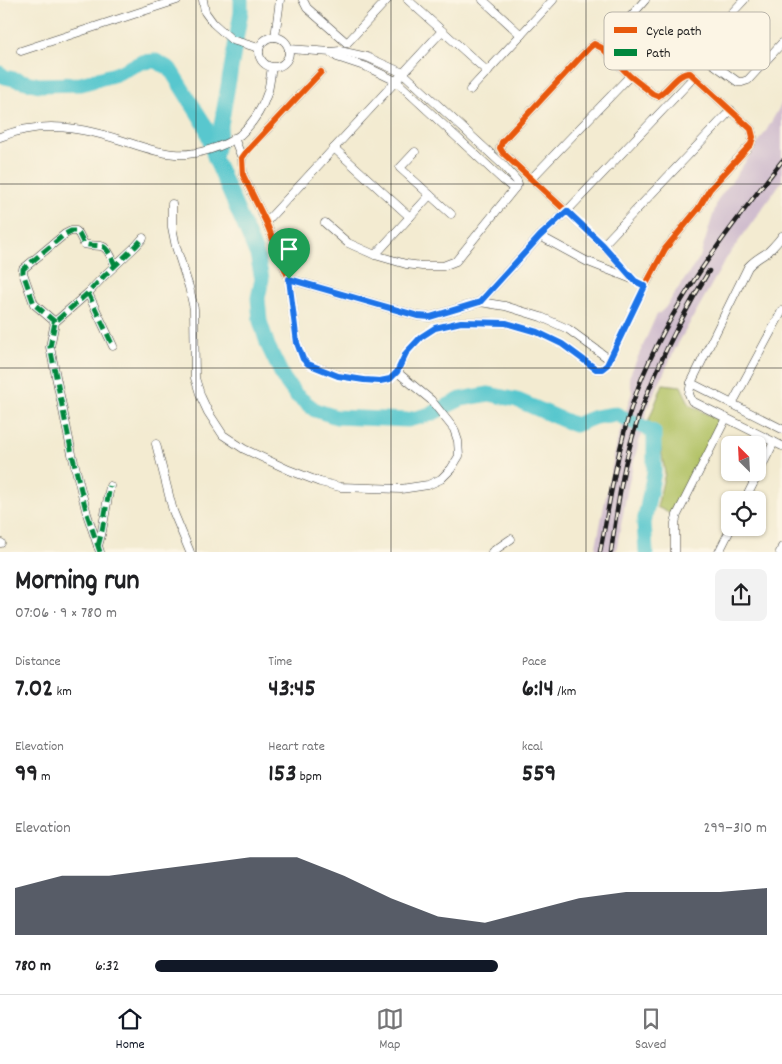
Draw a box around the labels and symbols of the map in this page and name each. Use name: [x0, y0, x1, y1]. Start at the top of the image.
legend: [604, 12, 770, 70]
text: Cycle path: [646, 22, 702, 42]
text: Path: [646, 44, 671, 64]
pin: [268, 228, 310, 279]
north arrow: [721, 436, 766, 481]

